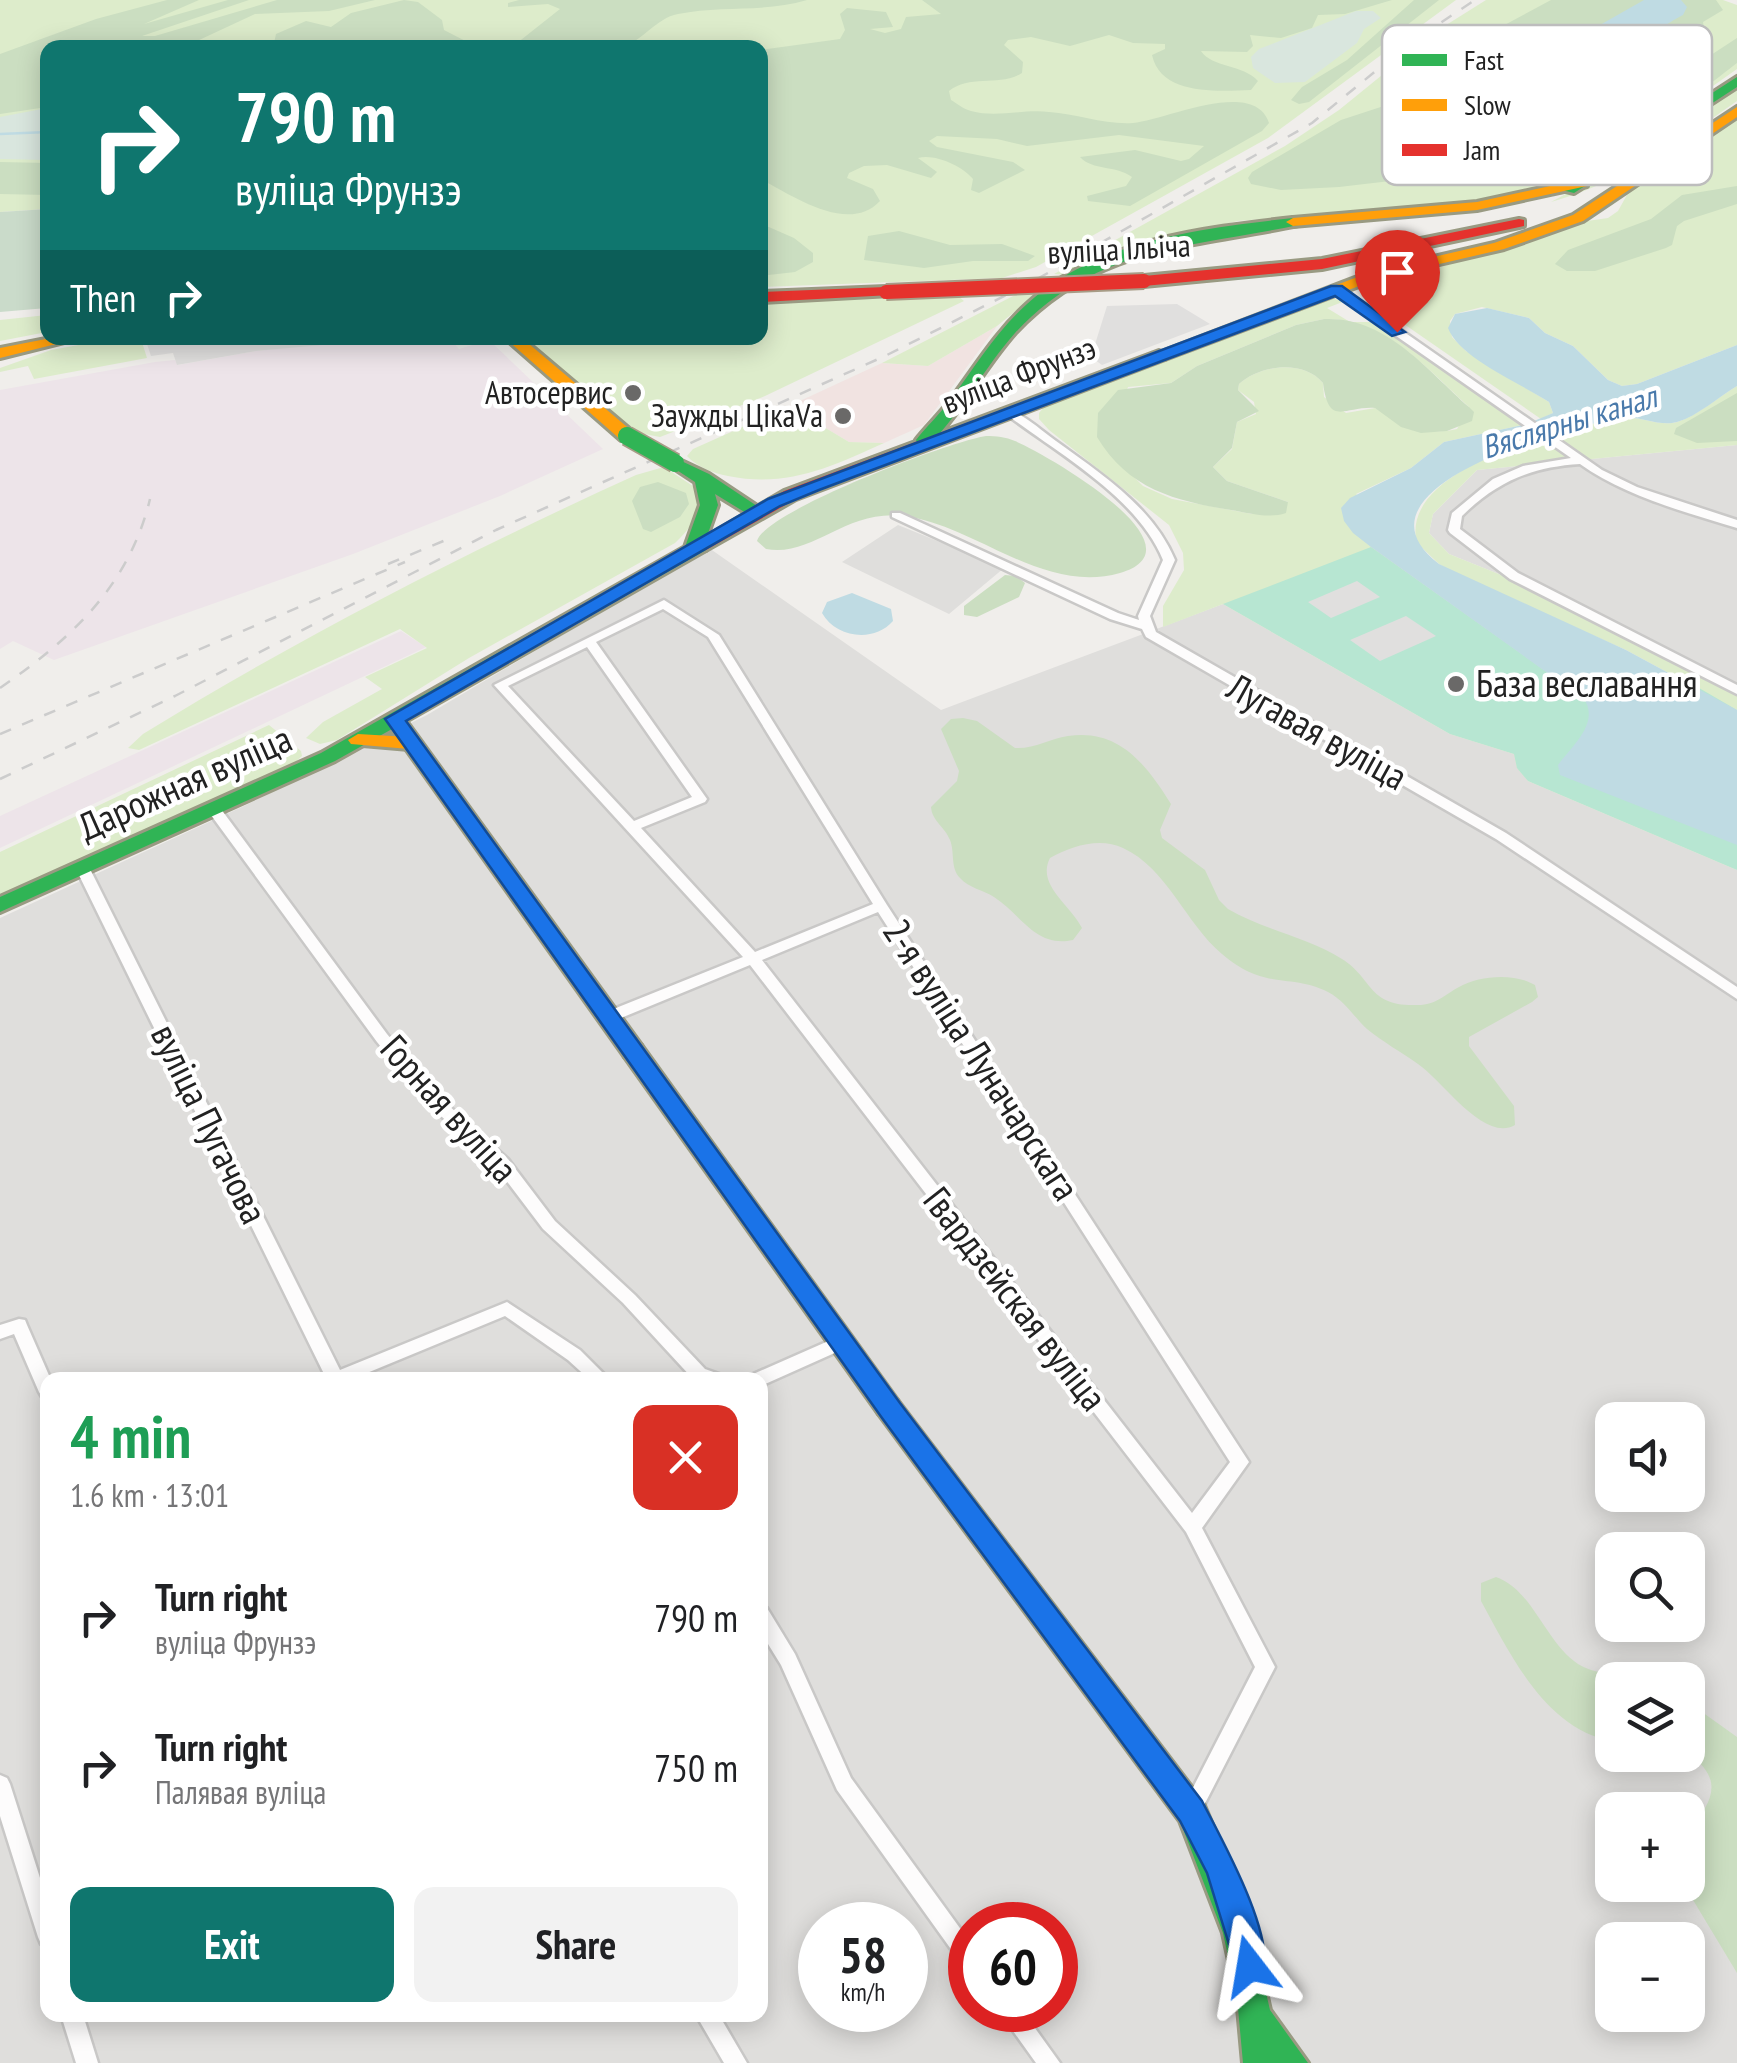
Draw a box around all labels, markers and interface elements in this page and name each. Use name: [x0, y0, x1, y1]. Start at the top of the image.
legend: [1382, 25, 1712, 185]
text: Fast: [1464, 41, 1504, 78]
text: 790 m: [235, 71, 396, 161]
icon: right: [70, 80, 200, 210]
text: Slow: [1464, 86, 1511, 123]
text: Jam: [1463, 131, 1500, 168]
text: вуліца Фрунзэ: [235, 159, 462, 217]
street label: вуліца Ільіча: [1046, 223, 1192, 273]
pin: [1355, 230, 1440, 333]
icon: arrive: [1370, 245, 1425, 300]
icon: right: [156, 270, 211, 325]
text: Then: [70, 273, 136, 322]
street label: вуліца Фрунзэ: [936, 326, 1101, 423]
place label: Автосервис: [485, 371, 613, 413]
water label: Вяслярны канал: [1476, 374, 1664, 468]
marker: Автосервис: [622, 382, 644, 404]
place label: Заужды ЦікаVа: [651, 394, 823, 436]
marker: Заужды ЦікаVа: [832, 405, 854, 427]
place label: База веславання: [1476, 658, 1698, 707]
street label: Лугавая вуліца: [1218, 661, 1416, 800]
marker: База веславання: [1445, 673, 1467, 695]
street label: Дарожная вуліца: [70, 713, 299, 850]
street label: 2-я вуліца Луначарскага: [873, 909, 1091, 1209]
street label: вуліца Пугачова: [141, 1016, 280, 1231]
street label: Горная вуліца: [371, 1024, 529, 1192]
street label: Гвардзейская вуліца: [914, 1176, 1119, 1420]
text: 4 min: [70, 1397, 191, 1475]
map controls: [1595, 1402, 1705, 2032]
button: sound: [1595, 1402, 1705, 1512]
button: close: [633, 1405, 738, 1510]
text: 1.6 km · 13:01: [70, 1474, 229, 1516]
button: search: [1595, 1532, 1705, 1642]
text: Turn right: [155, 1572, 287, 1621]
icon: right: [70, 1590, 125, 1645]
text: 790 m: [654, 1593, 738, 1642]
text: вуліца Фрунзэ: [155, 1621, 316, 1663]
button: layers: [1595, 1662, 1705, 1772]
text: Turn right: [155, 1722, 287, 1771]
icon: right: [70, 1740, 125, 1795]
text: 750 m: [654, 1743, 738, 1792]
text: Палявая вуліца: [155, 1771, 326, 1813]
button: +: [1595, 1792, 1705, 1902]
button: Exit: [70, 1887, 394, 2002]
button: Share: [414, 1887, 738, 2002]
speed limit sign: 60: [948, 1902, 1078, 2032]
position arrow: [1198, 1914, 1302, 2018]
text: 58: [839, 1922, 887, 1987]
button: −: [1595, 1922, 1705, 2032]
text: km/h: [841, 1976, 885, 2008]

